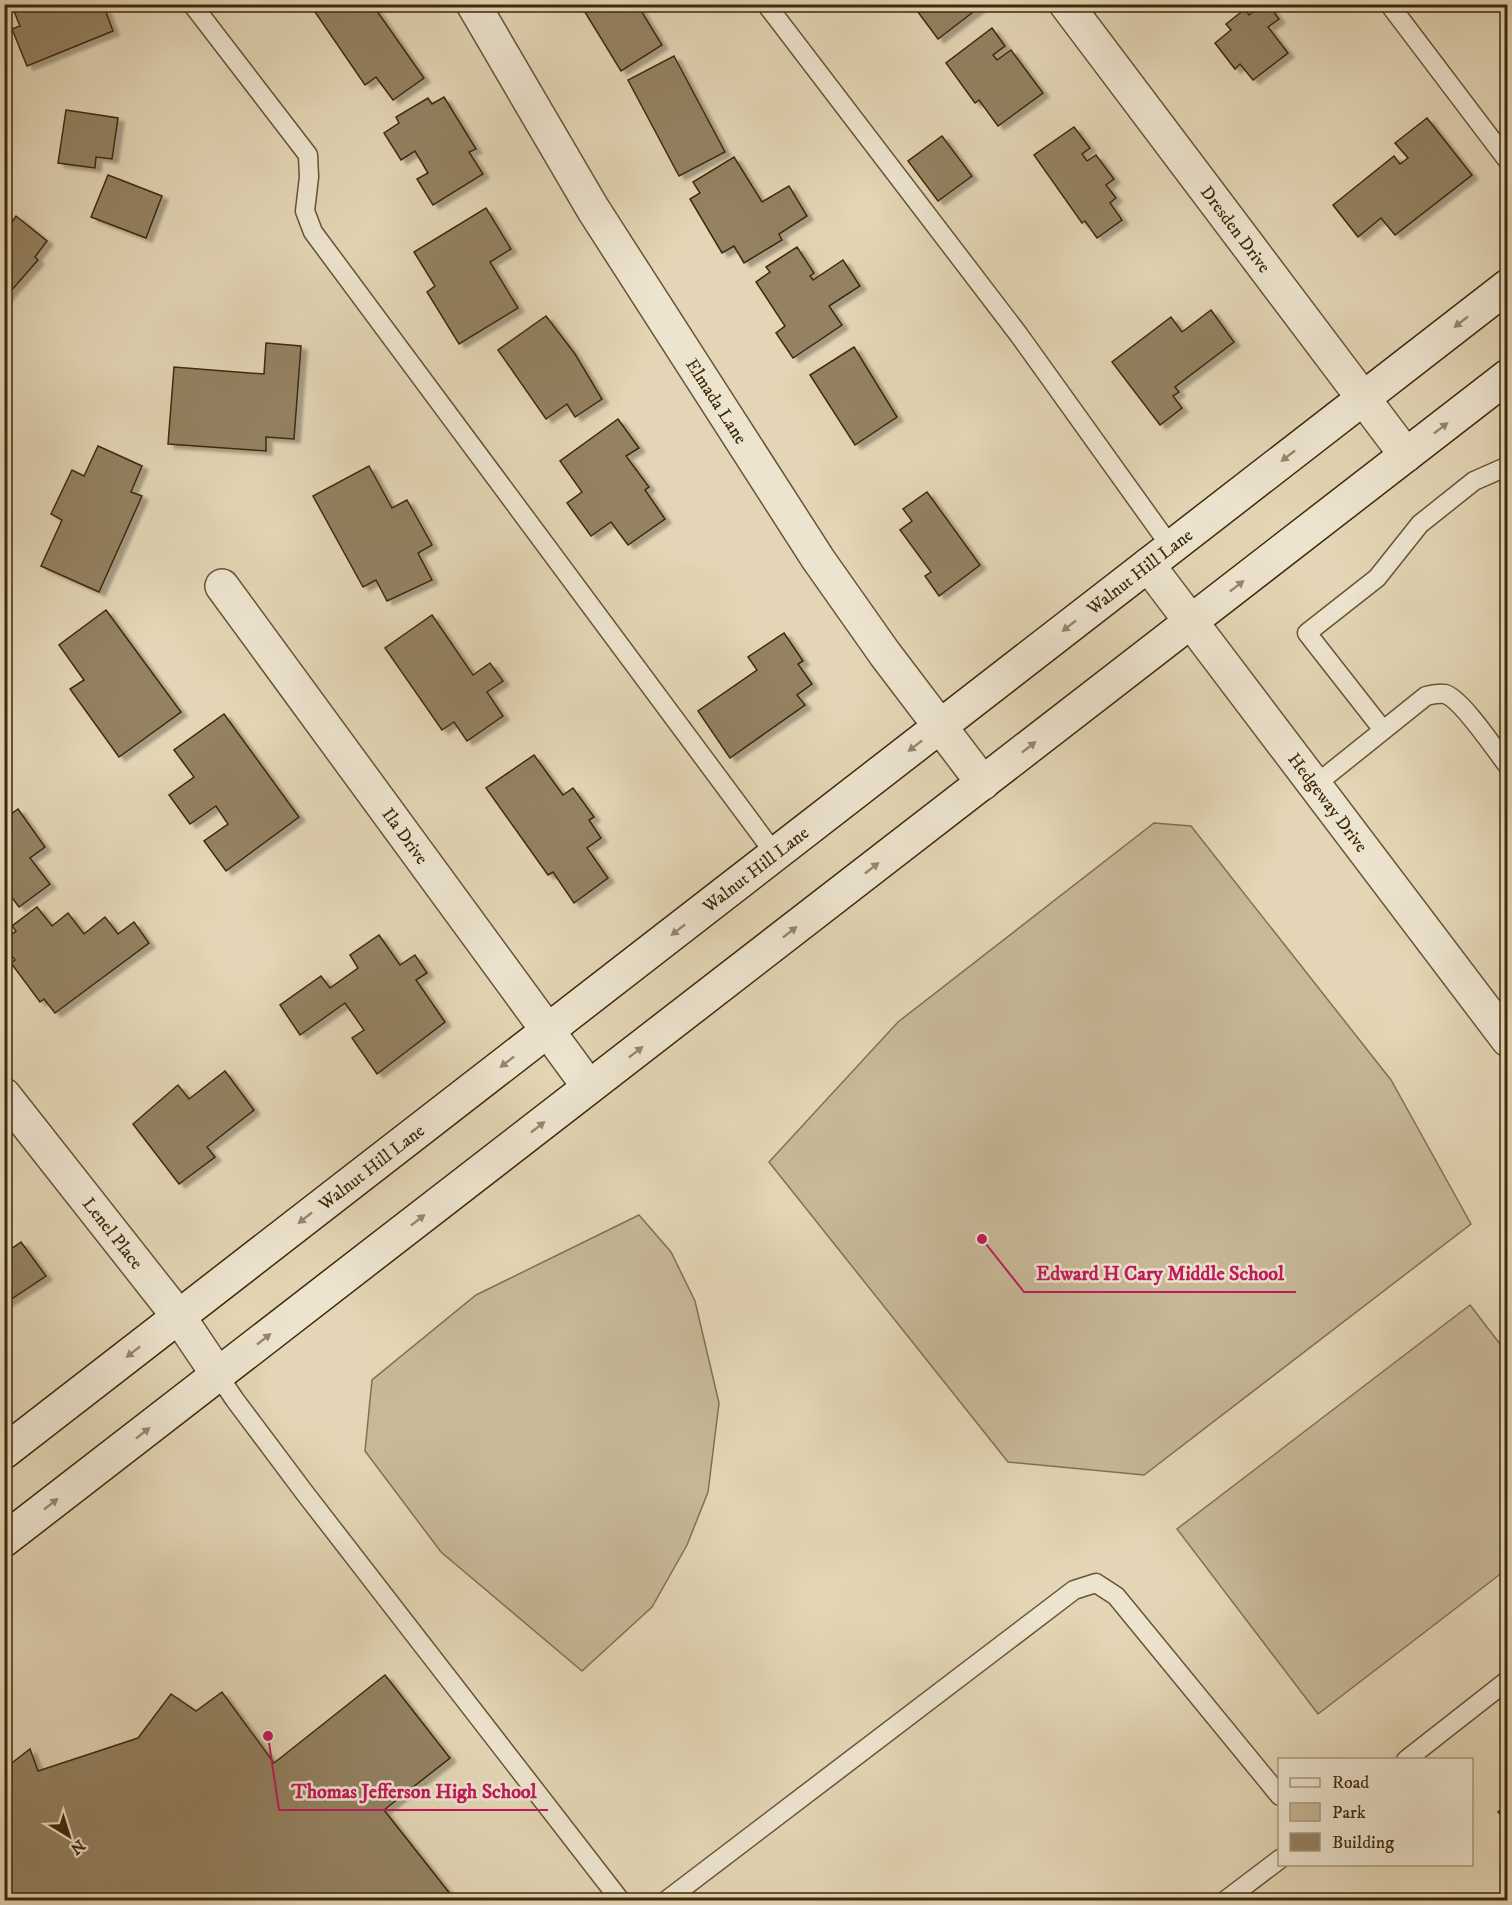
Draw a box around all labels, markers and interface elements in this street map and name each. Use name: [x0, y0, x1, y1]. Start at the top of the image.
street label: Dresden Drive: [1195, 182, 1275, 278]
one-way arrow: [1454, 315, 1469, 327]
street label: Elmada Lane: [680, 355, 751, 449]
one-way arrow: [1434, 422, 1449, 434]
one-way arrow: [1280, 450, 1295, 462]
street label: Walnut Hill Lane: [1082, 524, 1198, 621]
one-way arrow: [1230, 580, 1245, 592]
one-way arrow: [1061, 620, 1076, 632]
one-way arrow: [907, 740, 923, 752]
one-way arrow: [1021, 741, 1037, 753]
street label: Hedgeway Drive: [1282, 749, 1372, 857]
street label: Ila Drive: [376, 804, 432, 869]
street label: Walnut Hill Lane: [698, 822, 814, 919]
one-way arrow: [865, 863, 880, 875]
one-way arrow: [670, 923, 685, 935]
one-way arrow: [782, 926, 798, 939]
one-way arrow: [628, 1046, 643, 1058]
one-way arrow: [499, 1056, 515, 1069]
street label: Walnut Hill Lane: [314, 1120, 429, 1216]
one-way arrow: [530, 1122, 545, 1134]
street label: Lenel Place: [77, 1194, 147, 1274]
one-way arrow: [298, 1212, 313, 1224]
one-way arrow: [411, 1214, 426, 1226]
callout: Edward H Cary Middle School: [1024, 1254, 1296, 1292]
text: Edward H Cary Middle School: [1036, 1262, 1285, 1287]
one-way arrow: [257, 1334, 272, 1346]
one-way arrow: [125, 1346, 140, 1358]
one-way arrow: [135, 1426, 151, 1439]
one-way arrow: [43, 1499, 58, 1511]
legend: [1278, 1758, 1473, 1866]
callout: Thomas Jefferson High School: [279, 1772, 548, 1810]
text: Road: [1332, 1772, 1369, 1794]
text: Thomas Jefferson High School: [290, 1780, 538, 1805]
text: Park: [1332, 1802, 1366, 1824]
north arrow: [39, 1806, 99, 1866]
text: Building: [1332, 1832, 1394, 1854]
text: N: [66, 1835, 89, 1859]

